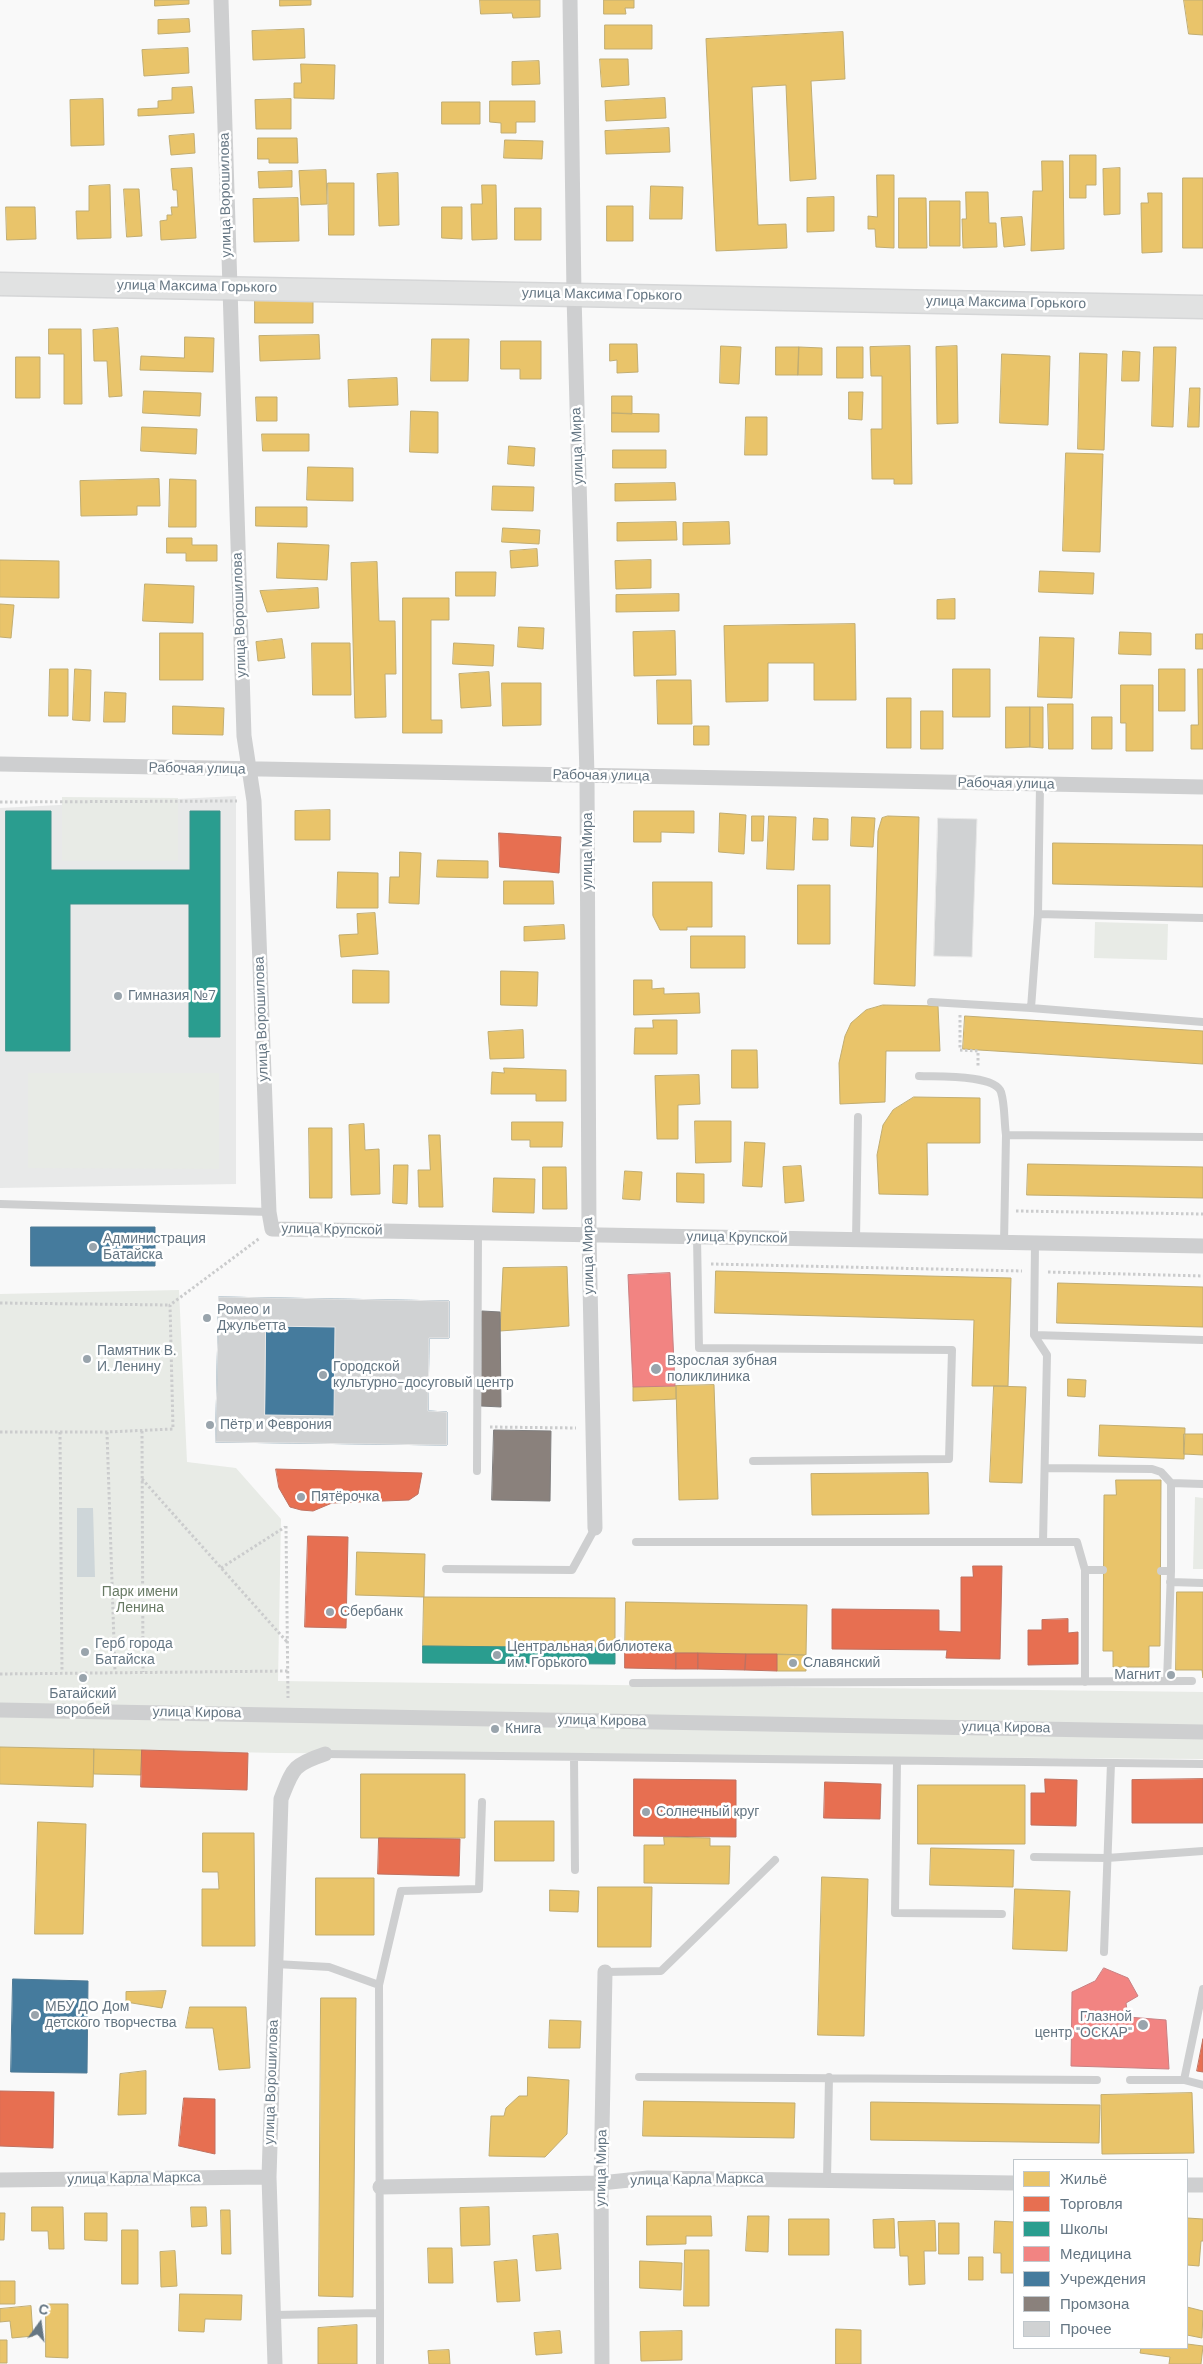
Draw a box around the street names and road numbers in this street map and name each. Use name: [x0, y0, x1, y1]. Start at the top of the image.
street label: улица Ворошилова: [217, 132, 235, 258]
street label: улица Максима Горького: [117, 277, 277, 297]
street label: улица Максима Горького: [522, 285, 682, 305]
street label: улица Максима Горького: [926, 293, 1086, 313]
street label: улица Мира: [568, 407, 588, 485]
street label: улица Ворошилова: [229, 552, 251, 678]
street label: Рабочая улица: [148, 760, 246, 778]
street label: Рабочая улица: [552, 767, 650, 785]
street label: Рабочая улица: [957, 775, 1055, 793]
street label: улица Мира: [580, 812, 596, 890]
street label: улица Ворошилова: [251, 956, 273, 1082]
street label: улица Мира: [580, 1217, 598, 1295]
street label: улица Крупской: [281, 1221, 383, 1239]
street label: улица Крупской: [686, 1229, 788, 1247]
street label: улица Кирова: [152, 1704, 242, 1722]
street label: улица Кирова: [557, 1712, 647, 1730]
street label: улица Кирова: [961, 1719, 1051, 1737]
street label: улица Ворошилова: [261, 2019, 283, 2145]
street label: улица Мира: [593, 2129, 611, 2207]
street label: улица Карла Маркса: [67, 2169, 201, 2189]
street label: улица Карла Маркса: [630, 2170, 764, 2190]

